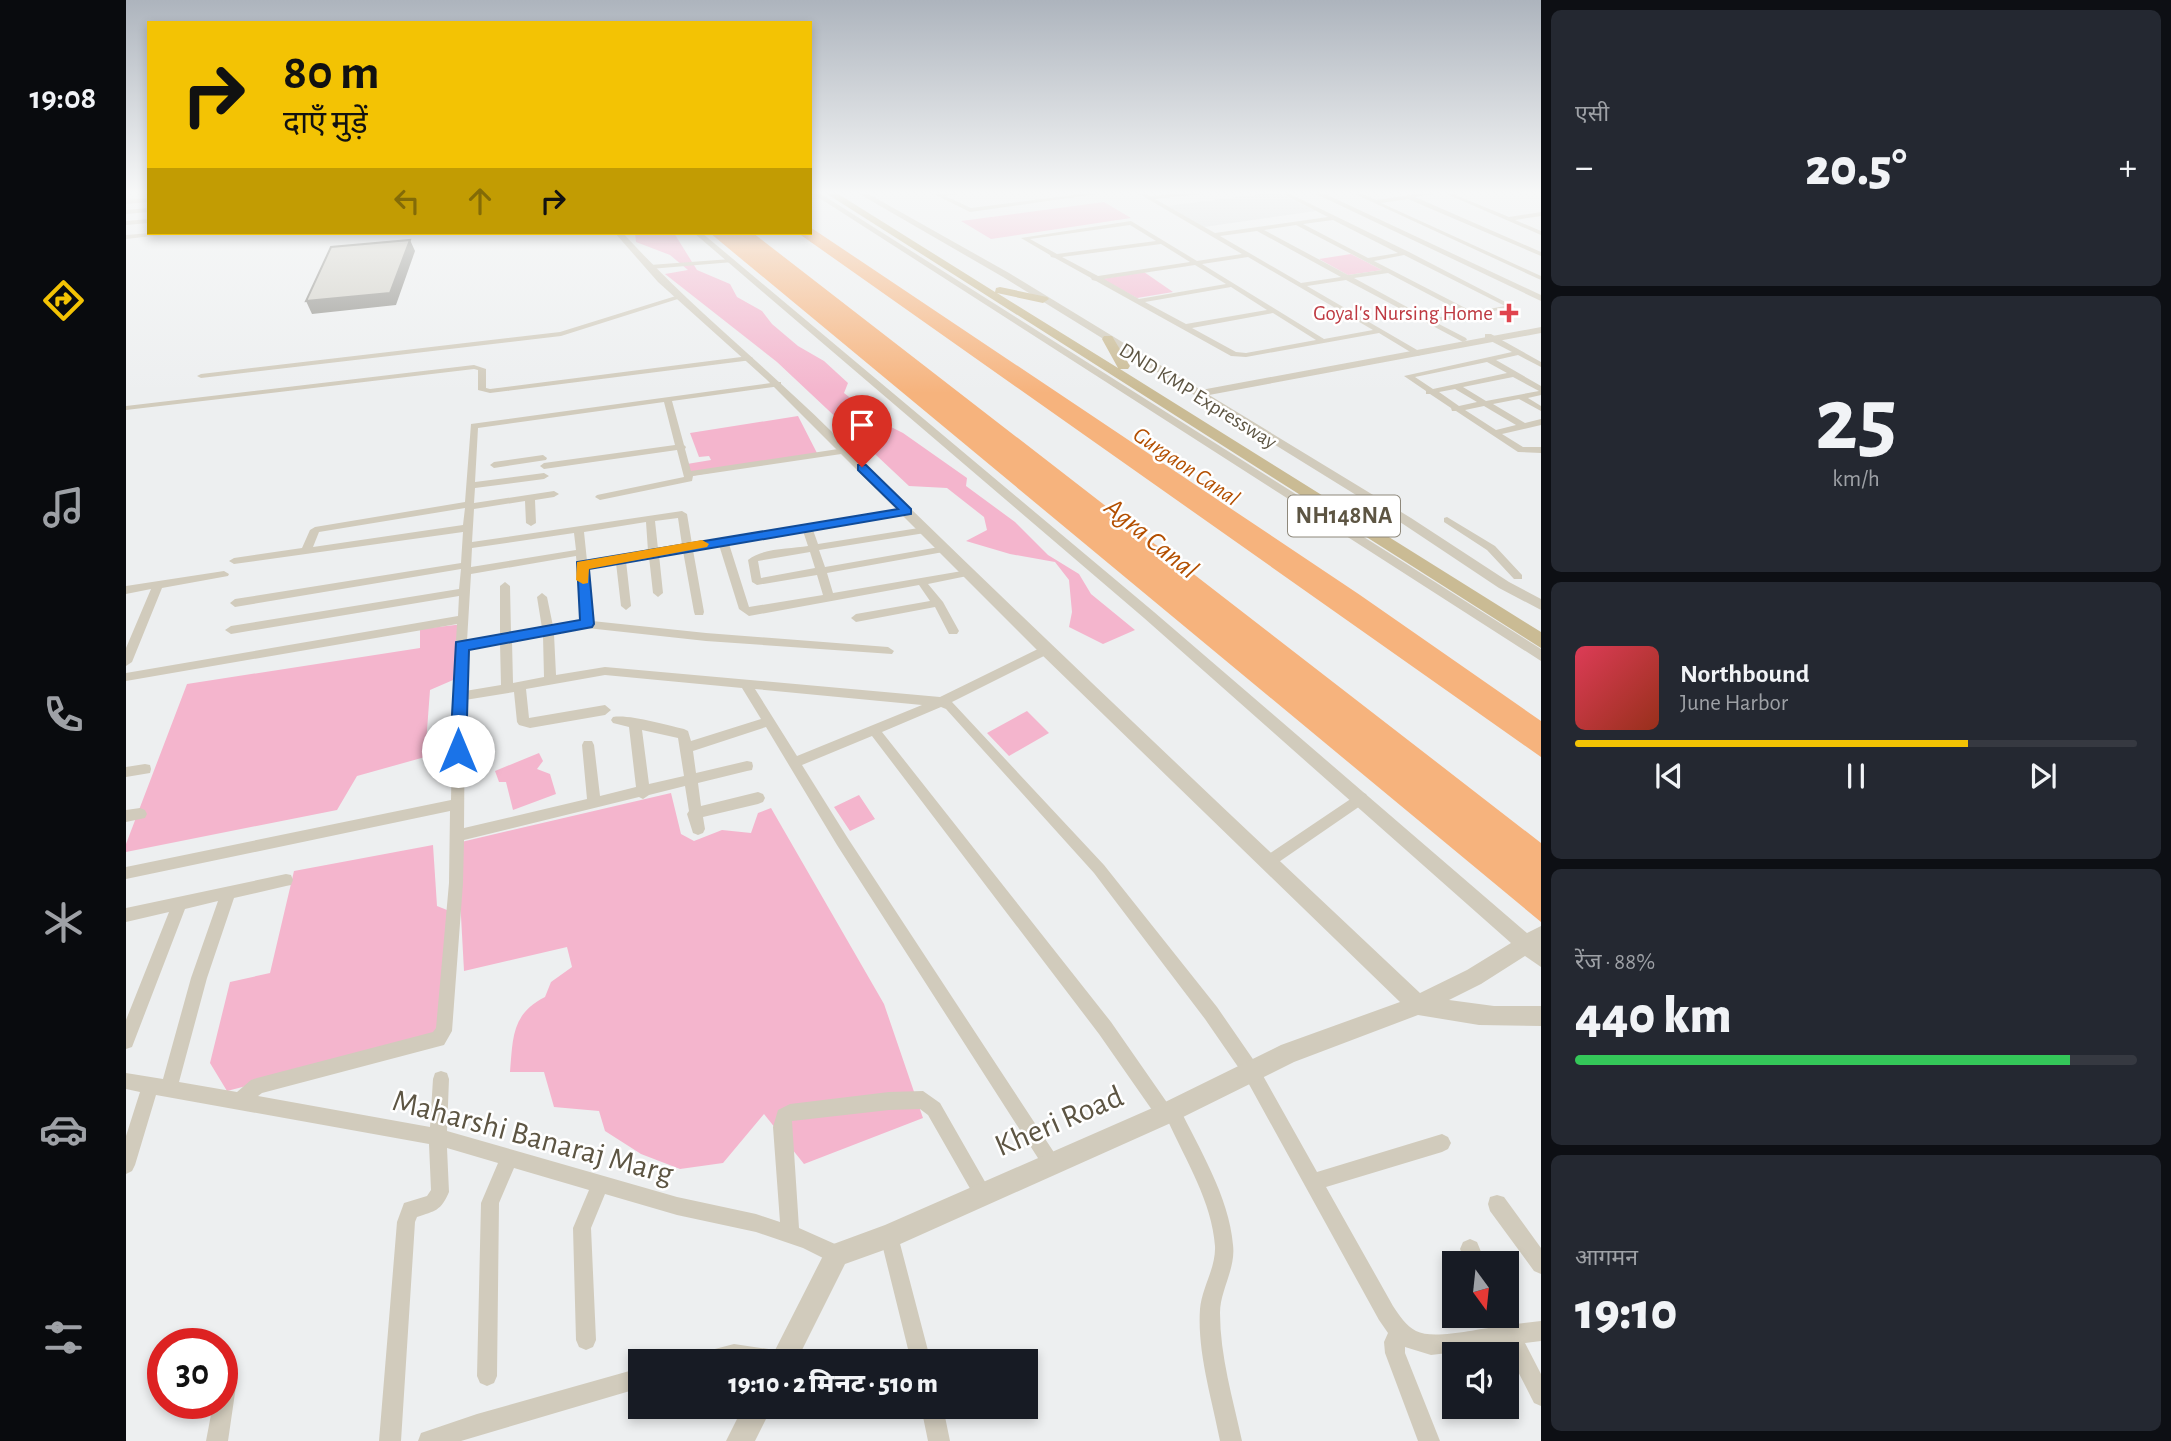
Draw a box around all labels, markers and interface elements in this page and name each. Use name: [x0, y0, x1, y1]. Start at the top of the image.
icon: right: [168, 49, 259, 140]
text: 80 m: [283, 49, 380, 98]
text: 19:08: [30, 82, 96, 114]
text: एसी: [1575, 103, 1609, 126]
text: दाएँ मुड़ें: [283, 107, 368, 139]
text: 20.5°: [1805, 142, 1907, 194]
text: −: [1575, 149, 1593, 187]
text: +: [2119, 149, 2137, 187]
icon: left: [388, 182, 426, 220]
icon: ahead: [461, 182, 499, 220]
icon: right: [534, 182, 572, 220]
icon: directions: [39, 276, 88, 325]
place label: Goyal's Nursing Home: [1313, 303, 1493, 324]
marker: Goyal's Nursing Home: [1499, 303, 1519, 323]
street label: DND KMP Expressway: [1116, 339, 1280, 453]
text: 25: [1815, 375, 1897, 466]
pin: [832, 395, 892, 467]
icon: arrive: [843, 406, 881, 444]
water label: Gurgaon Canal: [1129, 423, 1243, 511]
text: km/h: [1832, 468, 1880, 491]
icon: music: [39, 483, 88, 532]
water label: Agra Canal: [1098, 493, 1203, 585]
road number: NH148NA: [1288, 495, 1400, 536]
text: Northbound: [1680, 661, 1809, 687]
icon: phone: [39, 690, 88, 739]
text: June Harbor: [1680, 692, 1788, 715]
position arrow: [421, 714, 495, 788]
icon: previous: [1650, 757, 1688, 795]
icon: pause: [1837, 757, 1875, 795]
icon: next: [2024, 757, 2062, 795]
icon: climate: [39, 898, 88, 947]
text: रेंज · 88%: [1575, 951, 1655, 974]
text: 440 km: [1575, 990, 1732, 1042]
street label: Kheri Road: [990, 1080, 1128, 1162]
street label: Maharshi Banaraj Marg: [389, 1084, 677, 1190]
icon: car: [39, 1105, 88, 1154]
text: आगमन: [1575, 1247, 1638, 1270]
north arrow: [1442, 1251, 1519, 1328]
map controls: [1442, 1251, 1519, 1419]
text: 19:10: [1575, 1286, 1678, 1338]
icon: filters: [39, 1313, 88, 1362]
speed limit sign: 30: [147, 1328, 238, 1419]
button: sound: [1442, 1342, 1519, 1419]
text: 19:10 · 2 मिनट · 510 m: [728, 1371, 938, 1397]

